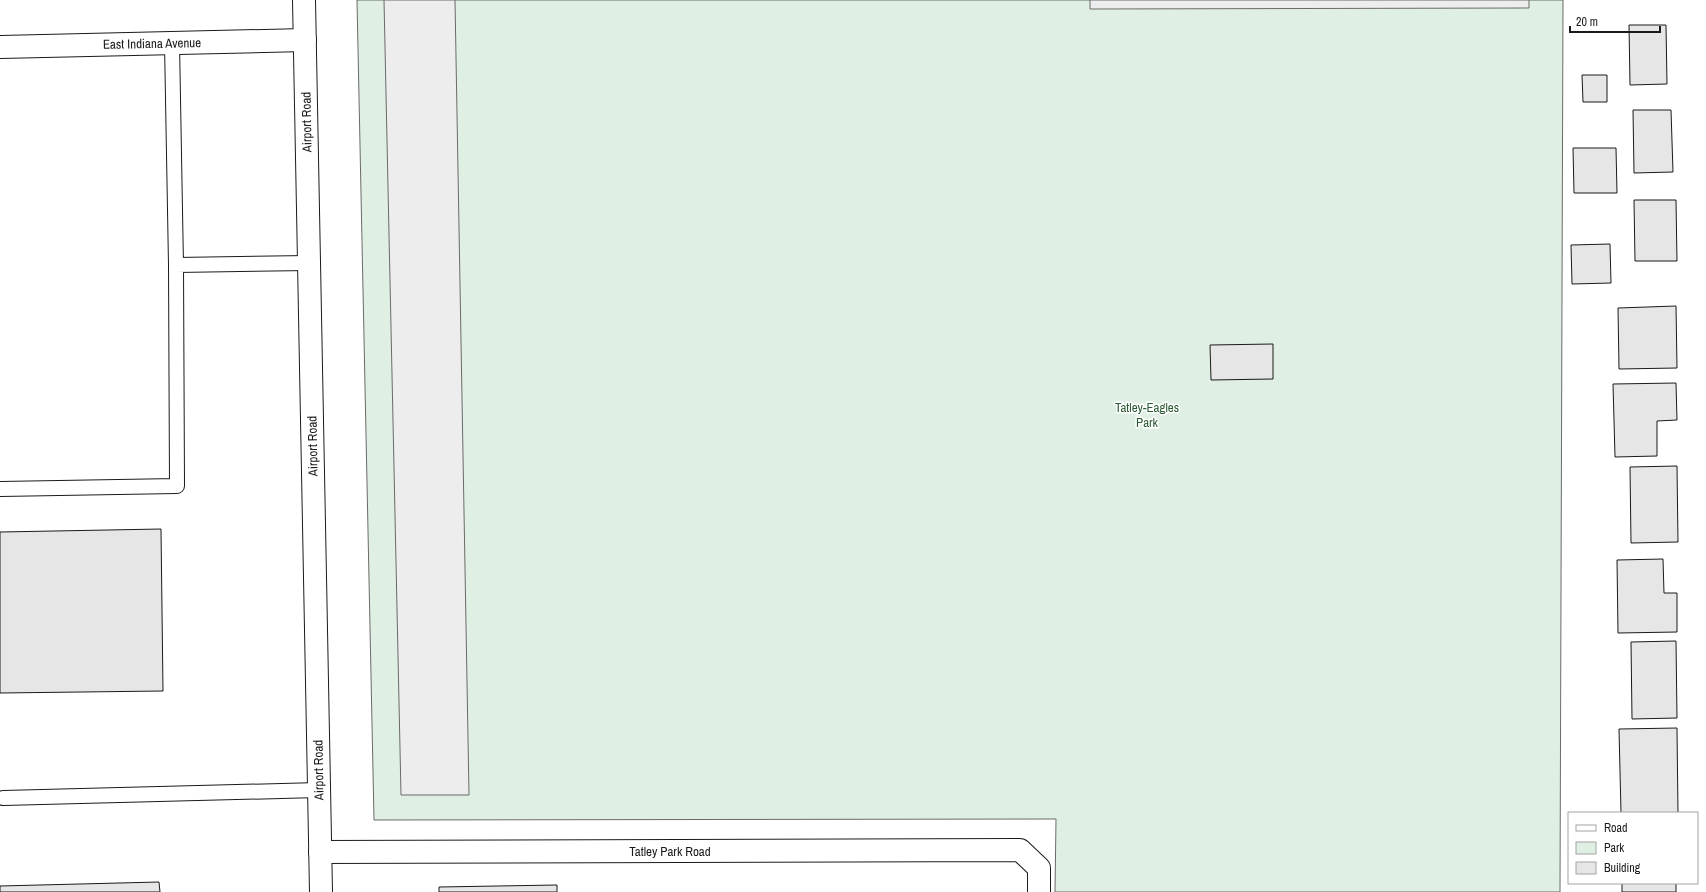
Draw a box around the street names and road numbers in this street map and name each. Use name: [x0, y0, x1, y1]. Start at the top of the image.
street label: East Indiana Avenue: [103, 34, 201, 53]
street label: Airport Road: [297, 92, 316, 153]
street label: Airport Road: [303, 416, 322, 477]
street label: Airport Road: [309, 740, 328, 801]
street label: Tatley Park Road: [629, 843, 711, 860]

